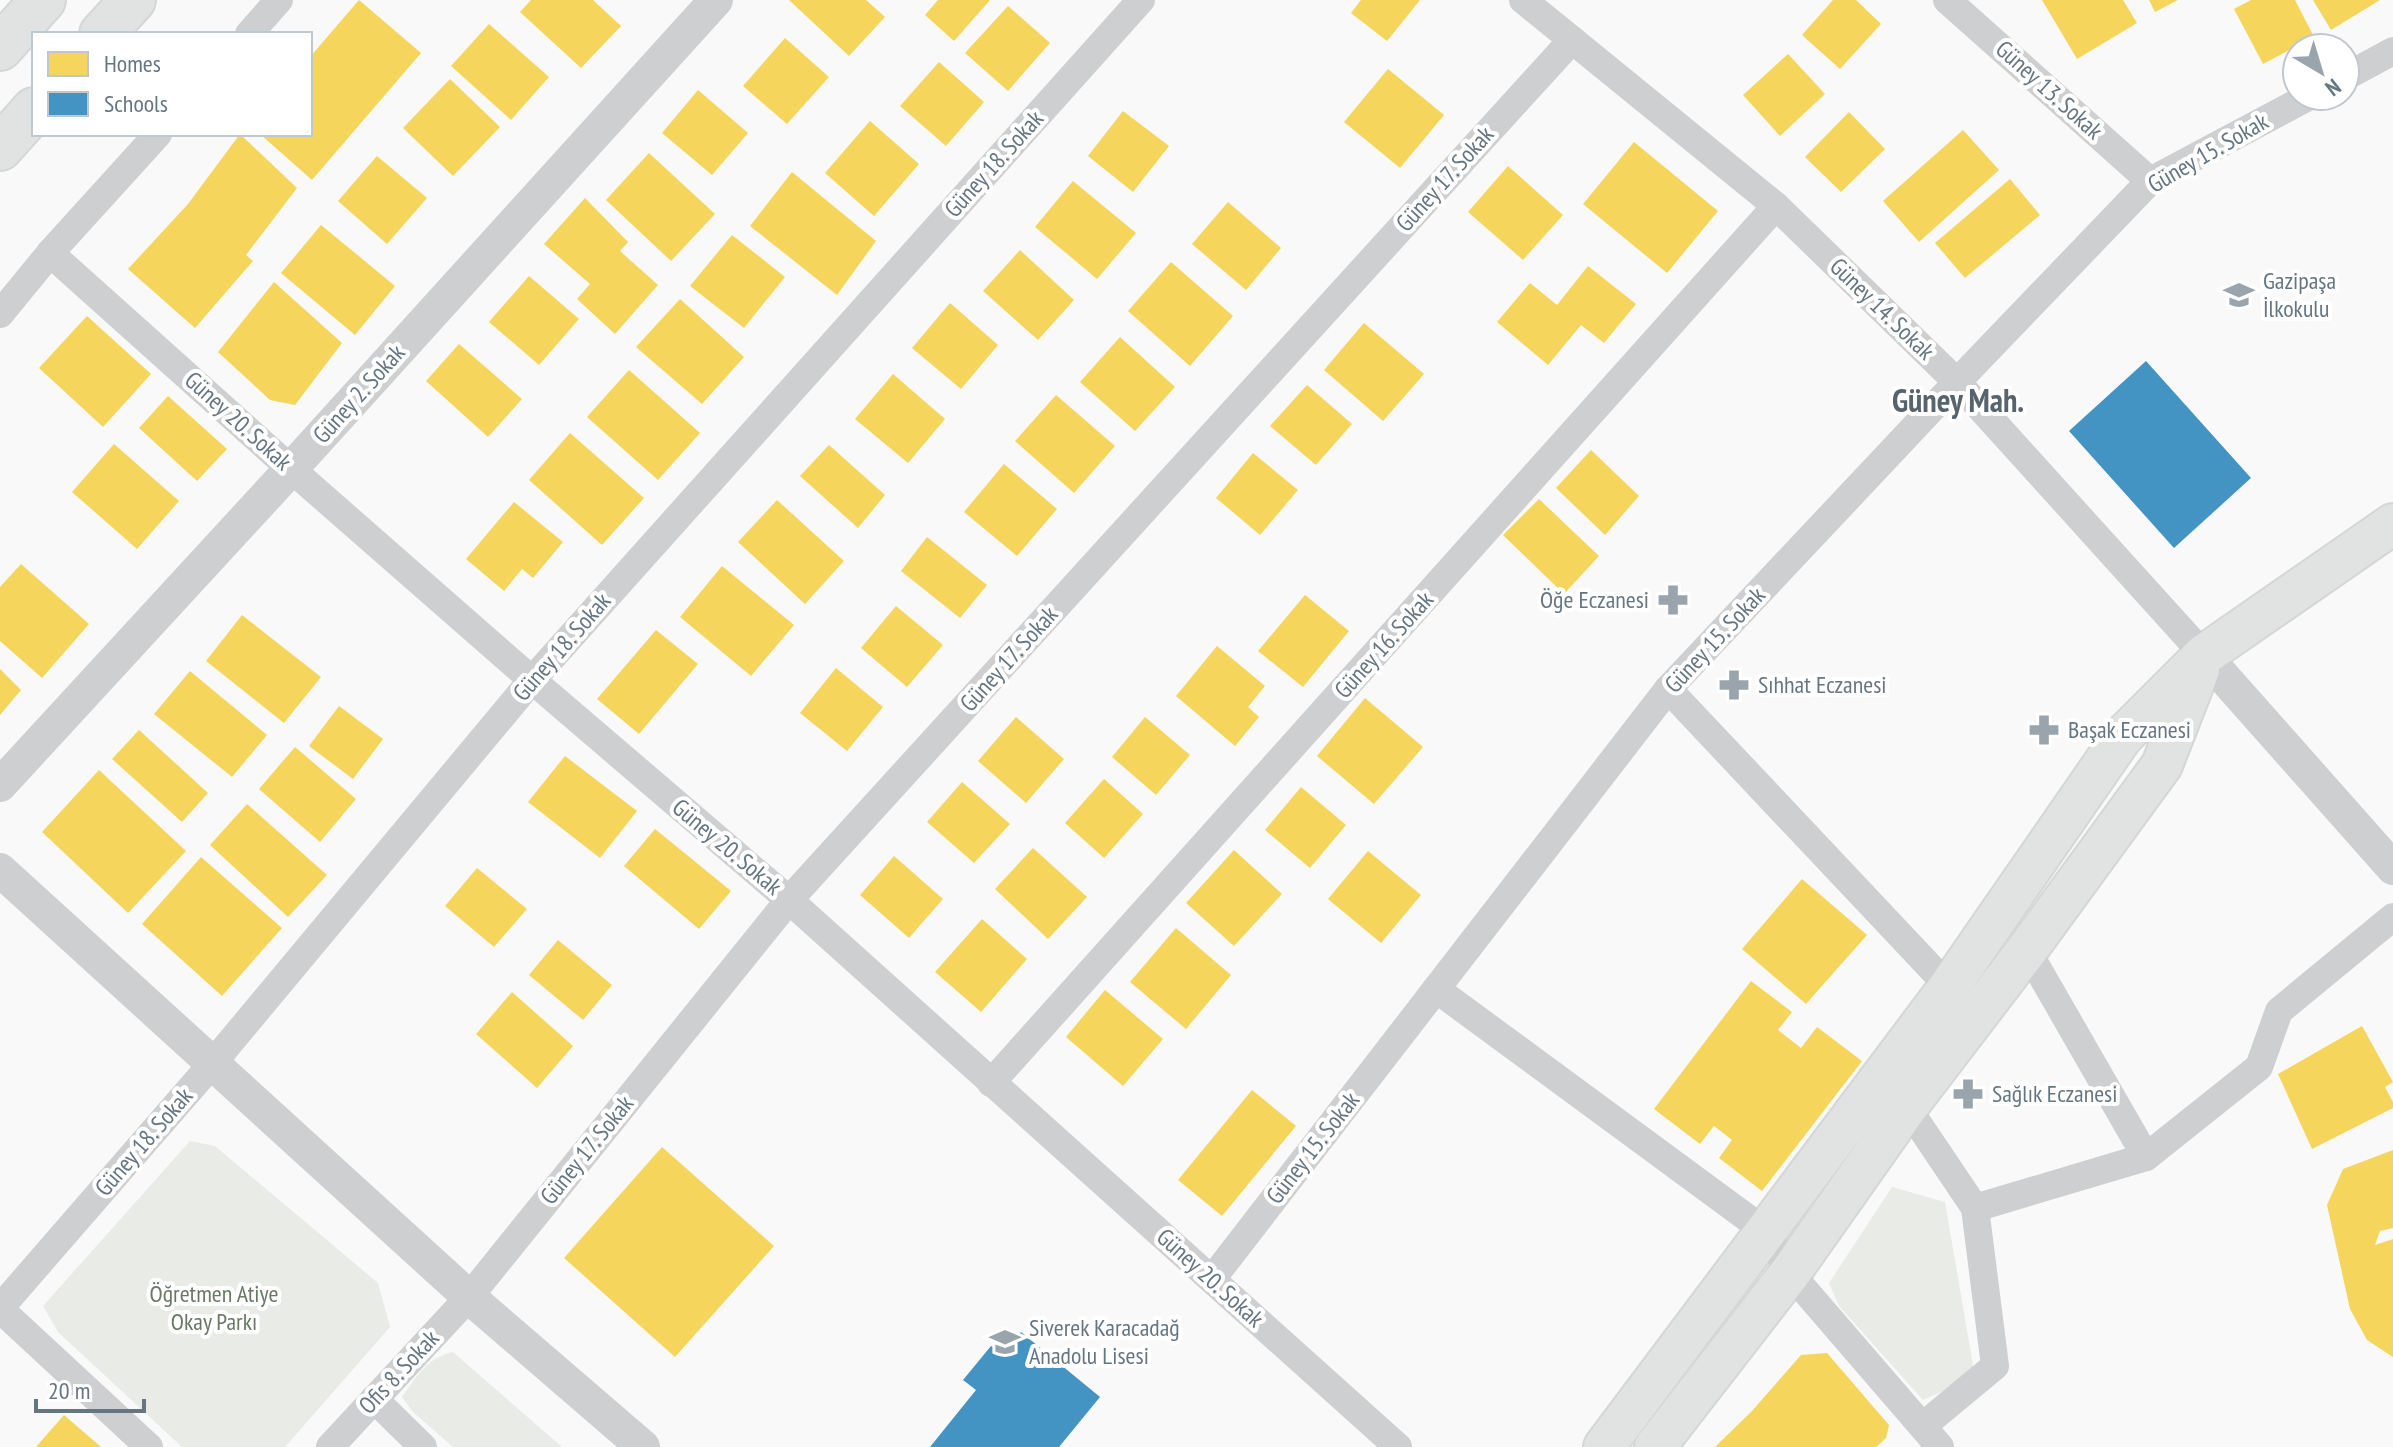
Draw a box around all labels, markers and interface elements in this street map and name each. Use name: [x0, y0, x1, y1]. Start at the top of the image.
legend: [32, 32, 312, 136]
north arrow: [2281, 32, 2361, 112]
street label: Güney 13. Sokak: [1989, 33, 2110, 146]
text: Homes: [104, 48, 161, 79]
text: N: [2320, 73, 2347, 102]
text: Schools: [104, 88, 168, 119]
street label: Güney 18. Sokak: [937, 103, 1050, 224]
street label: Güney 15. Sokak: [2142, 105, 2274, 199]
street label: Güney 17. Sokak: [1389, 119, 1501, 238]
street label: Güney 14. Sokak: [1823, 251, 1942, 367]
place label: Gazipaşa İlkokulu: [2263, 265, 2336, 324]
school or university icon: Gazipaşa İlkokulu: [2222, 278, 2256, 312]
street label: Güney 2. Sokak: [306, 337, 412, 450]
street label: Güney 20. Sokak: [178, 364, 299, 477]
district label: Güney Mah.: [1892, 379, 2024, 421]
street label: Güney 15. Sokak: [1658, 580, 1772, 699]
pharmacy icon: Öğe Eczanesi: [1656, 583, 1690, 617]
street label: Güney 16. Sokak: [1327, 584, 1440, 705]
place label: Öğe Eczanesi: [1540, 584, 1649, 615]
street label: Güney 18. Sokak: [506, 585, 618, 707]
street label: Güney 17. Sokak: [953, 599, 1065, 718]
pharmacy icon: Sıhhat Eczanesi: [1717, 668, 1751, 702]
place label: Sıhhat Eczanesi: [1758, 669, 1886, 700]
pharmacy icon: Başak Eczanesi: [2027, 713, 2061, 747]
place label: Başak Eczanesi: [2068, 714, 2191, 745]
street label: Güney 20. Sokak: [666, 792, 789, 902]
pharmacy icon: Sağlık Eczanesi: [1951, 1077, 1985, 1111]
place label: Sağlık Eczanesi: [1992, 1078, 2117, 1109]
street label: Güney 18. Sokak: [88, 1080, 200, 1202]
street label: Güney 15. Sokak: [1259, 1085, 1366, 1210]
street label: Güney 17. Sokak: [533, 1088, 641, 1211]
street label: Güney 20. Sokak: [1150, 1221, 1271, 1334]
park label: Öğretmen Atiye Okay Parkı: [150, 1278, 278, 1337]
place label: Siverek Karacadağ Anadolu Lisesi: [1029, 1312, 1180, 1371]
street label: Ofis 8. Sokak: [352, 1322, 446, 1420]
school or university icon: Siverek Karacadağ Anadolu Lisesi: [988, 1325, 1022, 1359]
scale bar: [36, 1363, 144, 1413]
text: 20 m: [48, 1375, 90, 1406]

